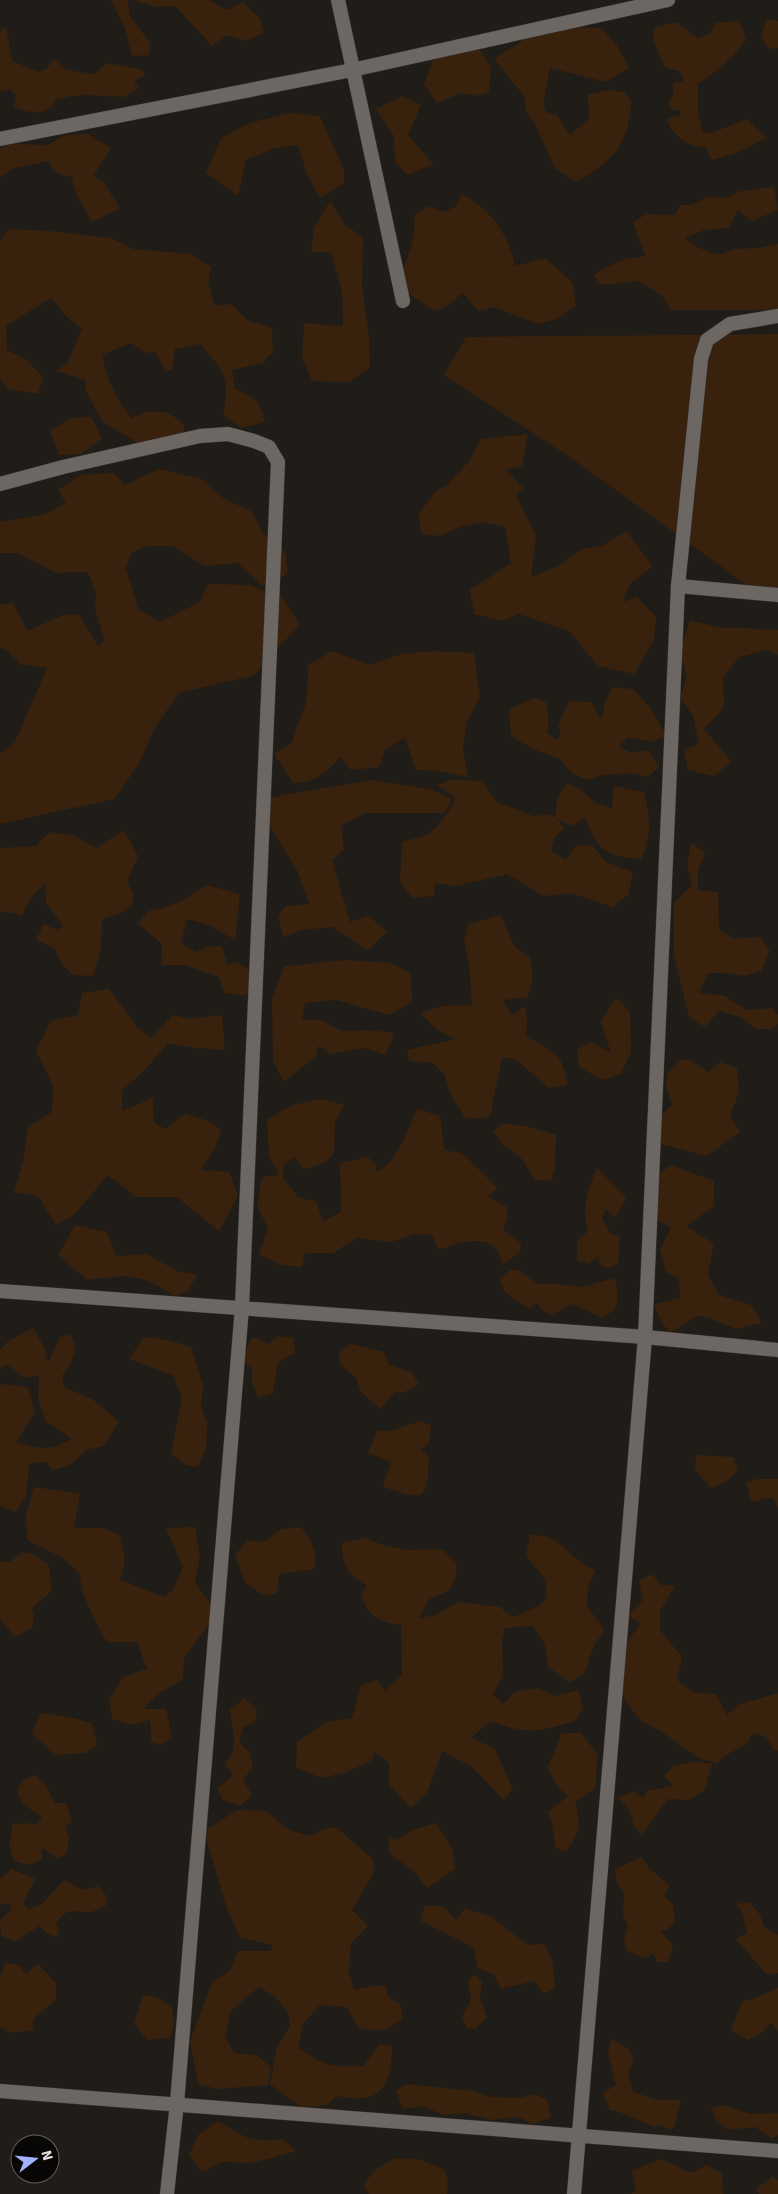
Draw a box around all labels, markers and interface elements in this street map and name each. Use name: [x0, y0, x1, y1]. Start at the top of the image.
north arrow: [10, 2134, 60, 2184]
text: N: [38, 2149, 57, 2163]

